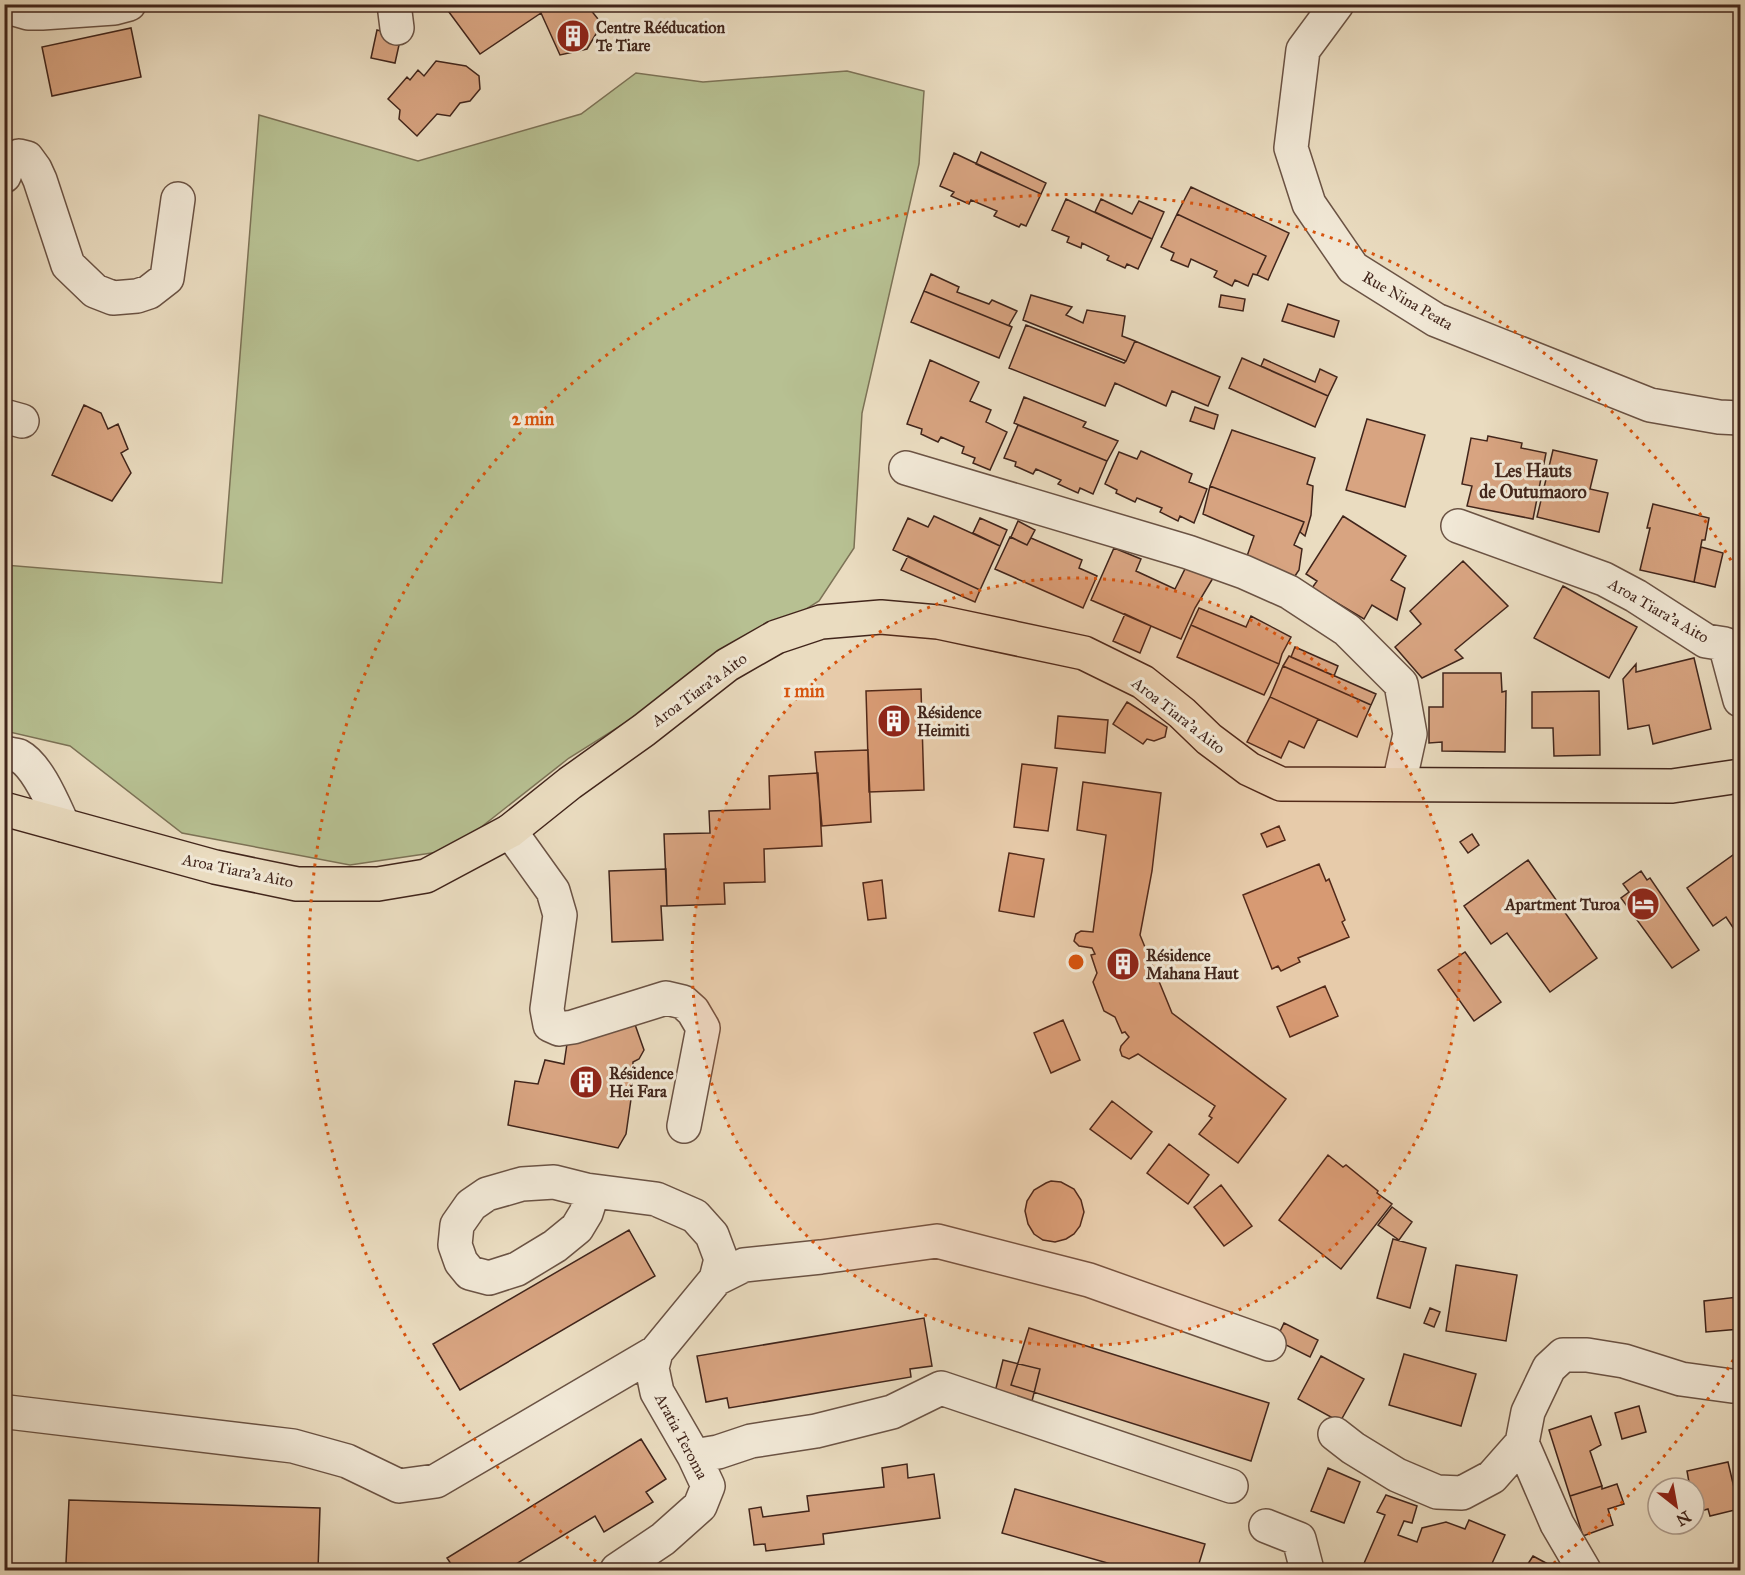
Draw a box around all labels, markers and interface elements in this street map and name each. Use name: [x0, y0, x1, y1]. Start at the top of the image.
building icon: Centre Rééducation Te Tiare: [555, 18, 591, 54]
place label: Centre Rééducation Te Tiare: [595, 18, 726, 55]
street label: Rue Nina Peata: [1359, 267, 1456, 334]
text: 2 min: [512, 408, 555, 430]
district label: Les Hauts de Outumaoro: [1479, 460, 1587, 503]
street label: Aroa Tiara'a Aito: [1604, 573, 1712, 647]
street label: Aroa Tiara'a Aito: [647, 649, 751, 731]
street label: Aroa Tiara'a Aito: [1128, 673, 1229, 758]
text: 1 min: [784, 680, 825, 702]
building icon: Résidence Heimiti: [876, 703, 912, 739]
place label: Résidence Heimiti: [917, 703, 982, 740]
street label: Aroa Tiara'a Aito: [180, 849, 295, 892]
hotel icon: Apartment Turoa: [1625, 886, 1661, 922]
place label: Apartment Turoa: [1504, 895, 1621, 915]
building icon: Résidence Mahana Haut: [1105, 946, 1141, 982]
place label: Résidence Mahana Haut: [1146, 946, 1239, 983]
centre of rings: [1066, 952, 1086, 972]
building icon: Résidence Hei Fara: [568, 1064, 604, 1100]
place label: Résidence Hei Fara: [609, 1064, 674, 1101]
street label: Aratia Teroma: [651, 1389, 712, 1483]
north arrow: [1646, 1476, 1706, 1536]
text: N: [1672, 1507, 1694, 1530]

